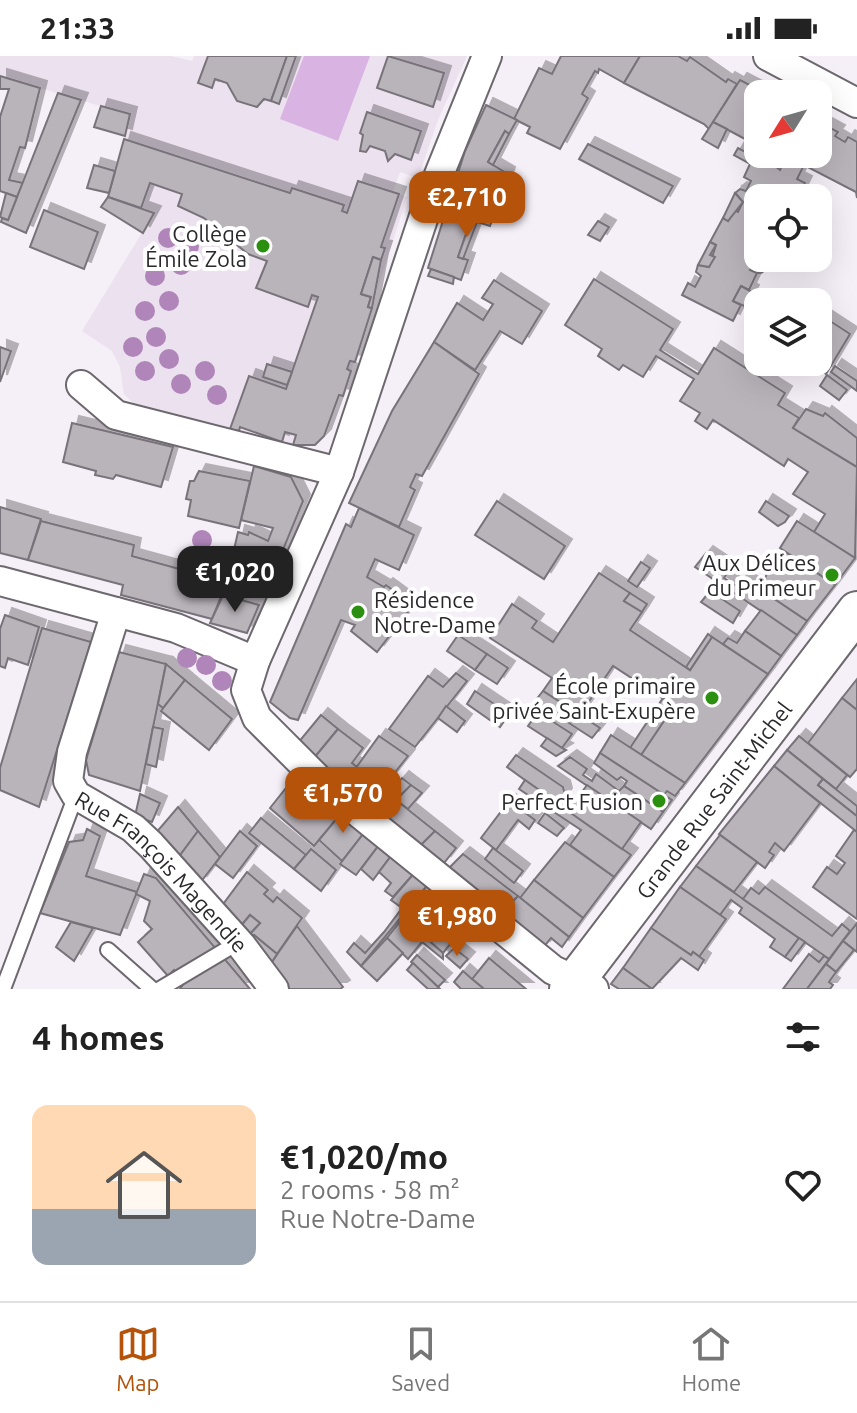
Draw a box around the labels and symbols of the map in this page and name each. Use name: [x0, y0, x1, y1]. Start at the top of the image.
north arrow: [744, 80, 832, 168]
pin: €2,710: [402, 171, 532, 239]
place label: Collège Émile Zola: [145, 221, 247, 271]
marker: Collège Émile Zola: [254, 237, 272, 255]
pin: €1,020: [170, 546, 300, 614]
place label: Aux Délices du Primeur: [702, 550, 817, 600]
marker: Aux Délices du Primeur: [823, 566, 841, 584]
place label: Résidence Notre-Dame: [374, 587, 496, 637]
marker: Résidence Notre-Dame: [349, 603, 367, 621]
place label: École primaire privée Saint-Exupère: [493, 672, 696, 723]
marker: École primaire privée Saint-Exupère: [703, 689, 721, 707]
street label: Grande Rue Saint-Michel: [630, 696, 796, 903]
pin: €1,570: [278, 767, 408, 835]
street label: Rue François Magendie: [71, 785, 253, 957]
place label: Perfect Fusion: [501, 789, 643, 814]
marker: Perfect Fusion: [650, 792, 668, 810]
pin: €1,980: [392, 890, 522, 958]

